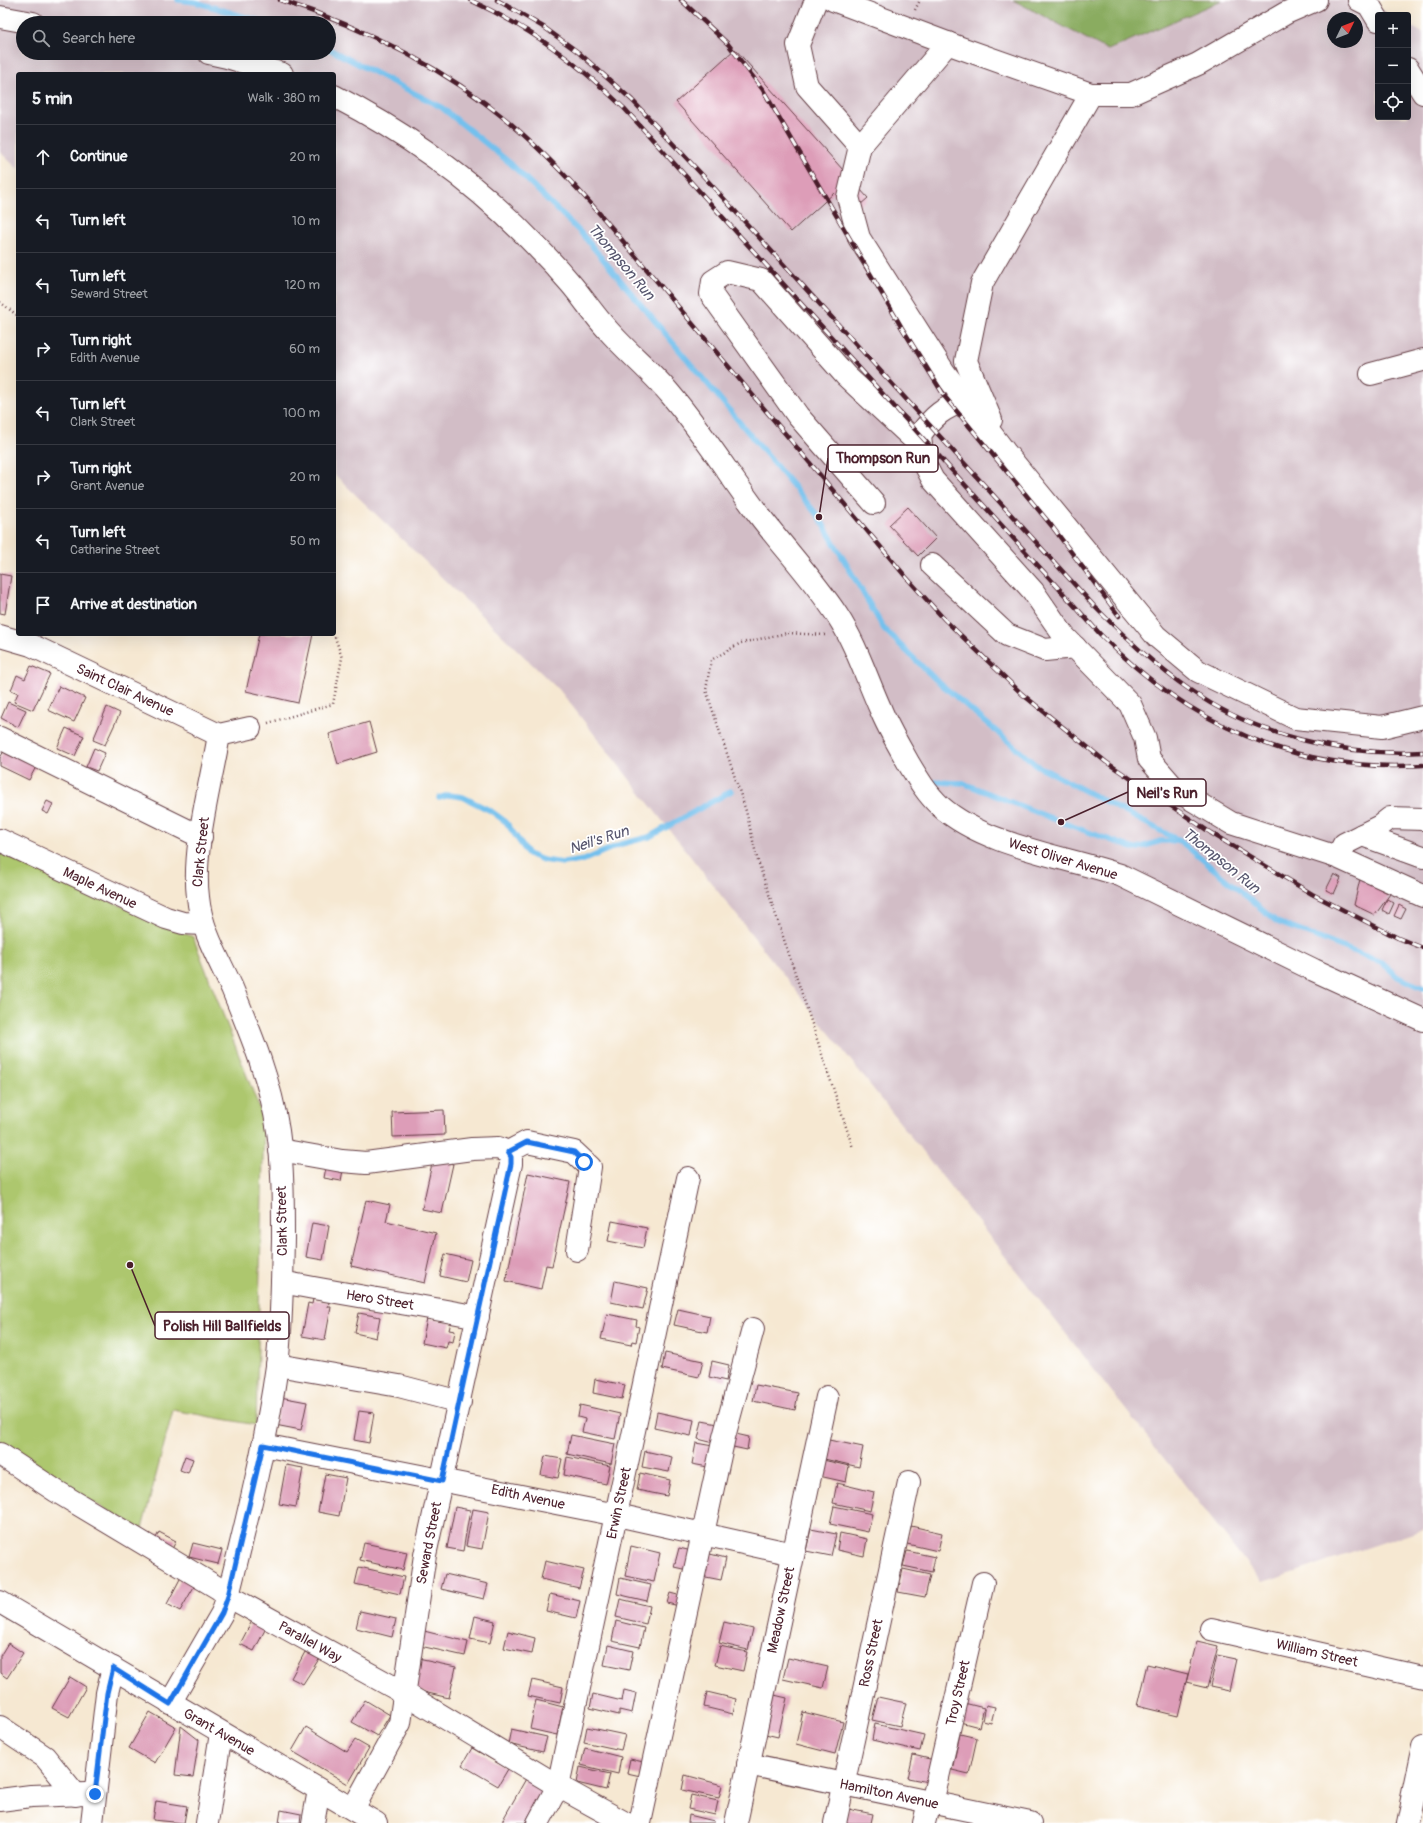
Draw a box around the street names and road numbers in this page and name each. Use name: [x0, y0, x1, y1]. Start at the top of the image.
street label: Saint Clair Avenue: [74, 660, 176, 720]
street label: Clark Street: [189, 816, 213, 888]
street label: West Oliver Avenue: [1006, 834, 1120, 884]
street label: Maple Avenue: [60, 863, 140, 913]
street label: Clark Street: [273, 1185, 291, 1256]
street label: Hero Street: [345, 1286, 415, 1314]
street label: Erwin Street: [603, 1465, 635, 1540]
street label: Edith Avenue: [490, 1481, 566, 1513]
street label: Seward Street: [413, 1500, 445, 1586]
street label: Meadow Street: [764, 1565, 799, 1655]
street label: Ross Street: [855, 1617, 887, 1689]
street label: Parallel Way: [275, 1618, 345, 1666]
street label: William Street: [1274, 1635, 1360, 1671]
street label: Troy Street: [942, 1658, 974, 1727]
street label: Grant Avenue: [180, 1705, 258, 1759]
street label: Hamilton Avenue: [838, 1775, 940, 1813]

